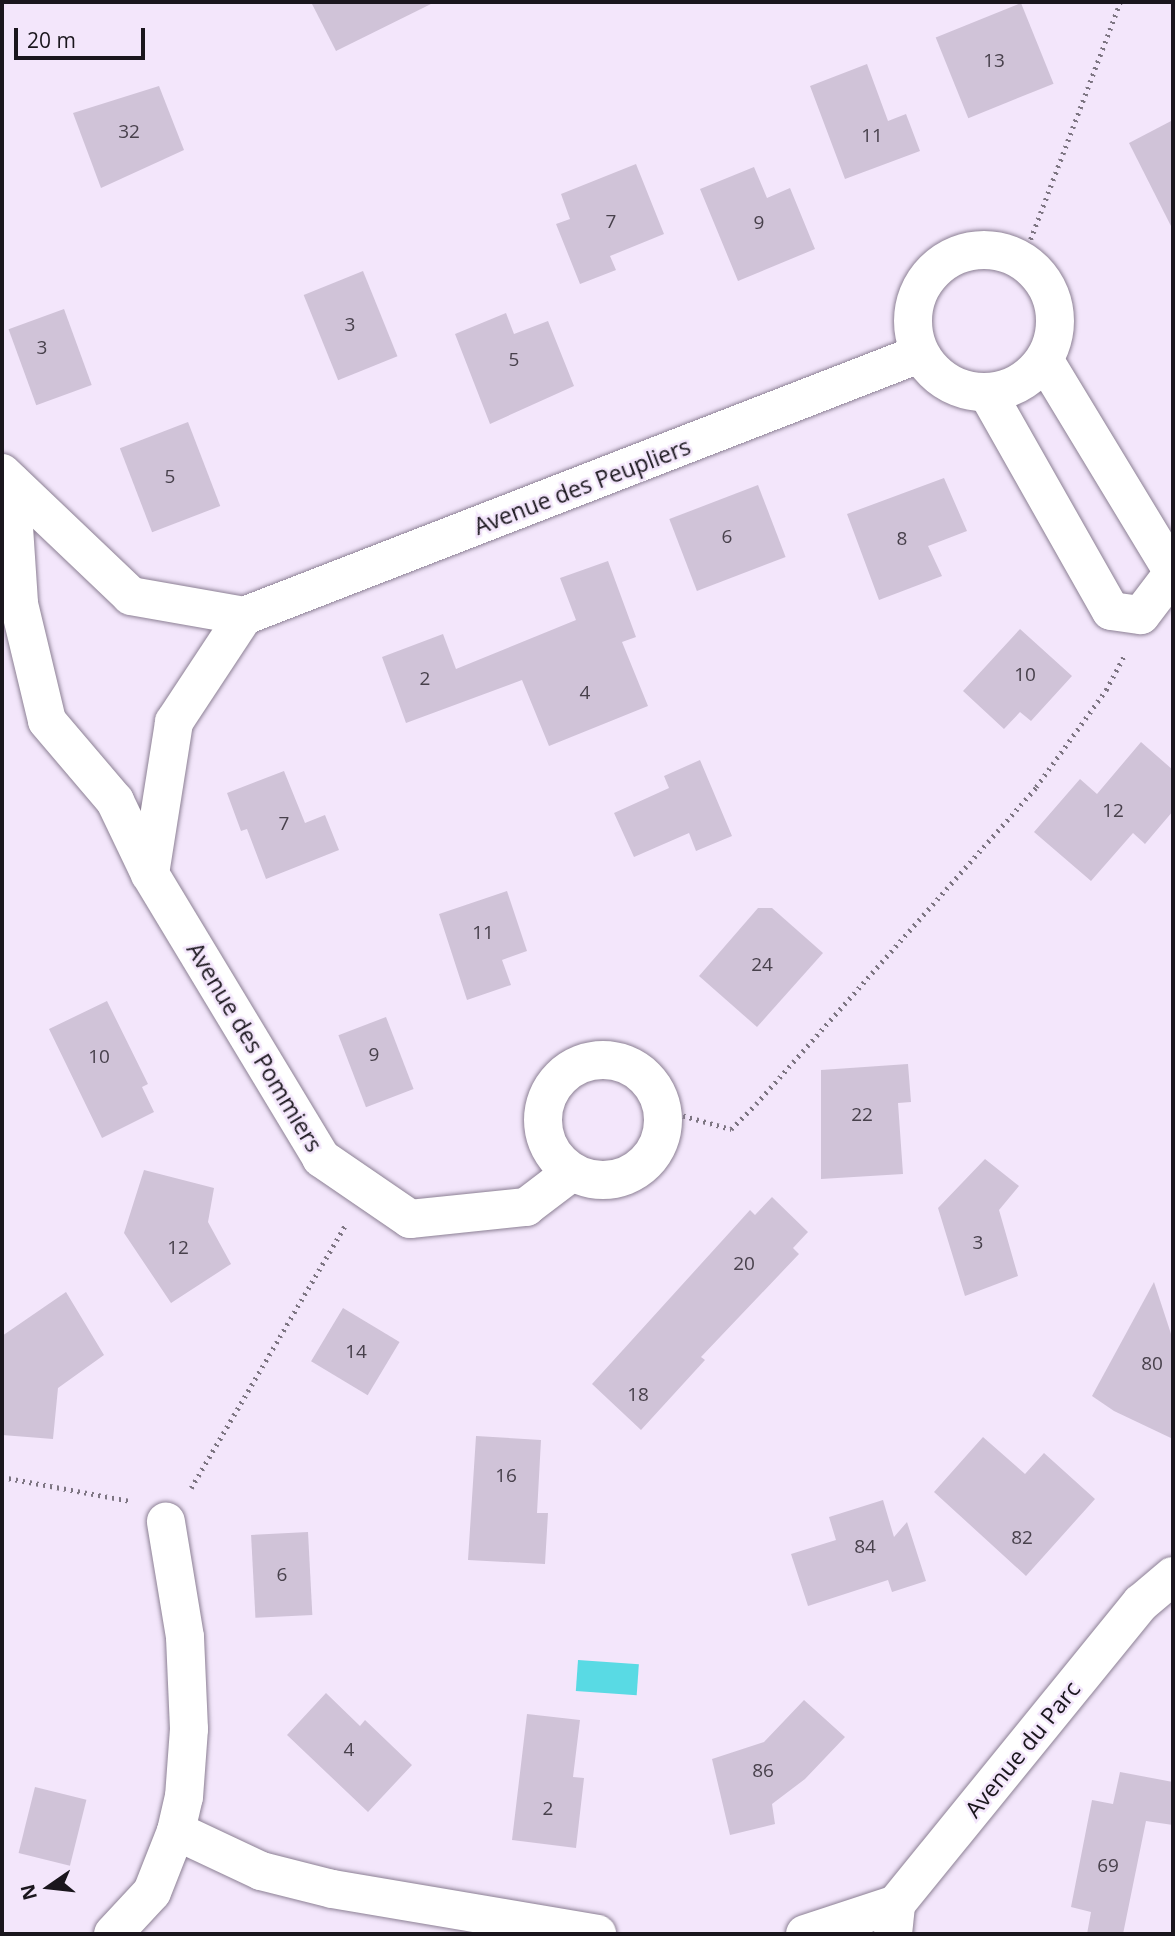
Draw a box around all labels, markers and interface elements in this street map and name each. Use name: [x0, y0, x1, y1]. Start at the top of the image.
scale bar: [18, 14, 149, 58]
text: 20 m: [27, 26, 76, 54]
house number: 13: [983, 50, 1005, 72]
house number: 32: [118, 121, 140, 143]
house number: 11: [861, 125, 883, 147]
house number: 7: [606, 211, 616, 233]
house number: 9: [754, 212, 764, 234]
house number: 3: [345, 314, 355, 336]
house number: 3: [37, 337, 47, 359]
house number: 5: [509, 349, 519, 371]
street label: Avenue des Peupliers: [470, 432, 694, 540]
house number: 5: [165, 466, 175, 488]
house number: 6: [722, 526, 732, 548]
house number: 8: [897, 528, 907, 550]
house number: 10: [1014, 664, 1036, 686]
house number: 2: [420, 668, 430, 690]
house number: 4: [580, 682, 590, 704]
house number: 12: [1102, 800, 1124, 822]
house number: 7: [279, 813, 289, 835]
house number: 11: [472, 922, 494, 944]
street label: Avenue des Pommiers: [182, 937, 328, 1157]
house number: 24: [751, 954, 773, 976]
house number: 9: [369, 1044, 379, 1066]
house number: 10: [88, 1046, 110, 1068]
house number: 22: [851, 1104, 873, 1126]
house number: 3: [973, 1232, 983, 1254]
house number: 12: [167, 1237, 189, 1259]
house number: 20: [733, 1253, 755, 1275]
house number: 14: [345, 1341, 367, 1363]
house number: 80: [1141, 1353, 1163, 1375]
house number: 18: [627, 1384, 649, 1406]
house number: 16: [495, 1465, 517, 1487]
house number: 82: [1011, 1527, 1033, 1549]
house number: 84: [854, 1536, 876, 1558]
house number: 6: [277, 1564, 287, 1586]
street label: Avenue du Parc: [959, 1675, 1085, 1823]
house number: 4: [344, 1739, 354, 1761]
house number: 86: [752, 1760, 774, 1782]
house number: 2: [543, 1798, 553, 1820]
north arrow: [14, 1852, 84, 1922]
house number: 69: [1097, 1855, 1119, 1877]
text: N: [14, 1881, 43, 1903]

